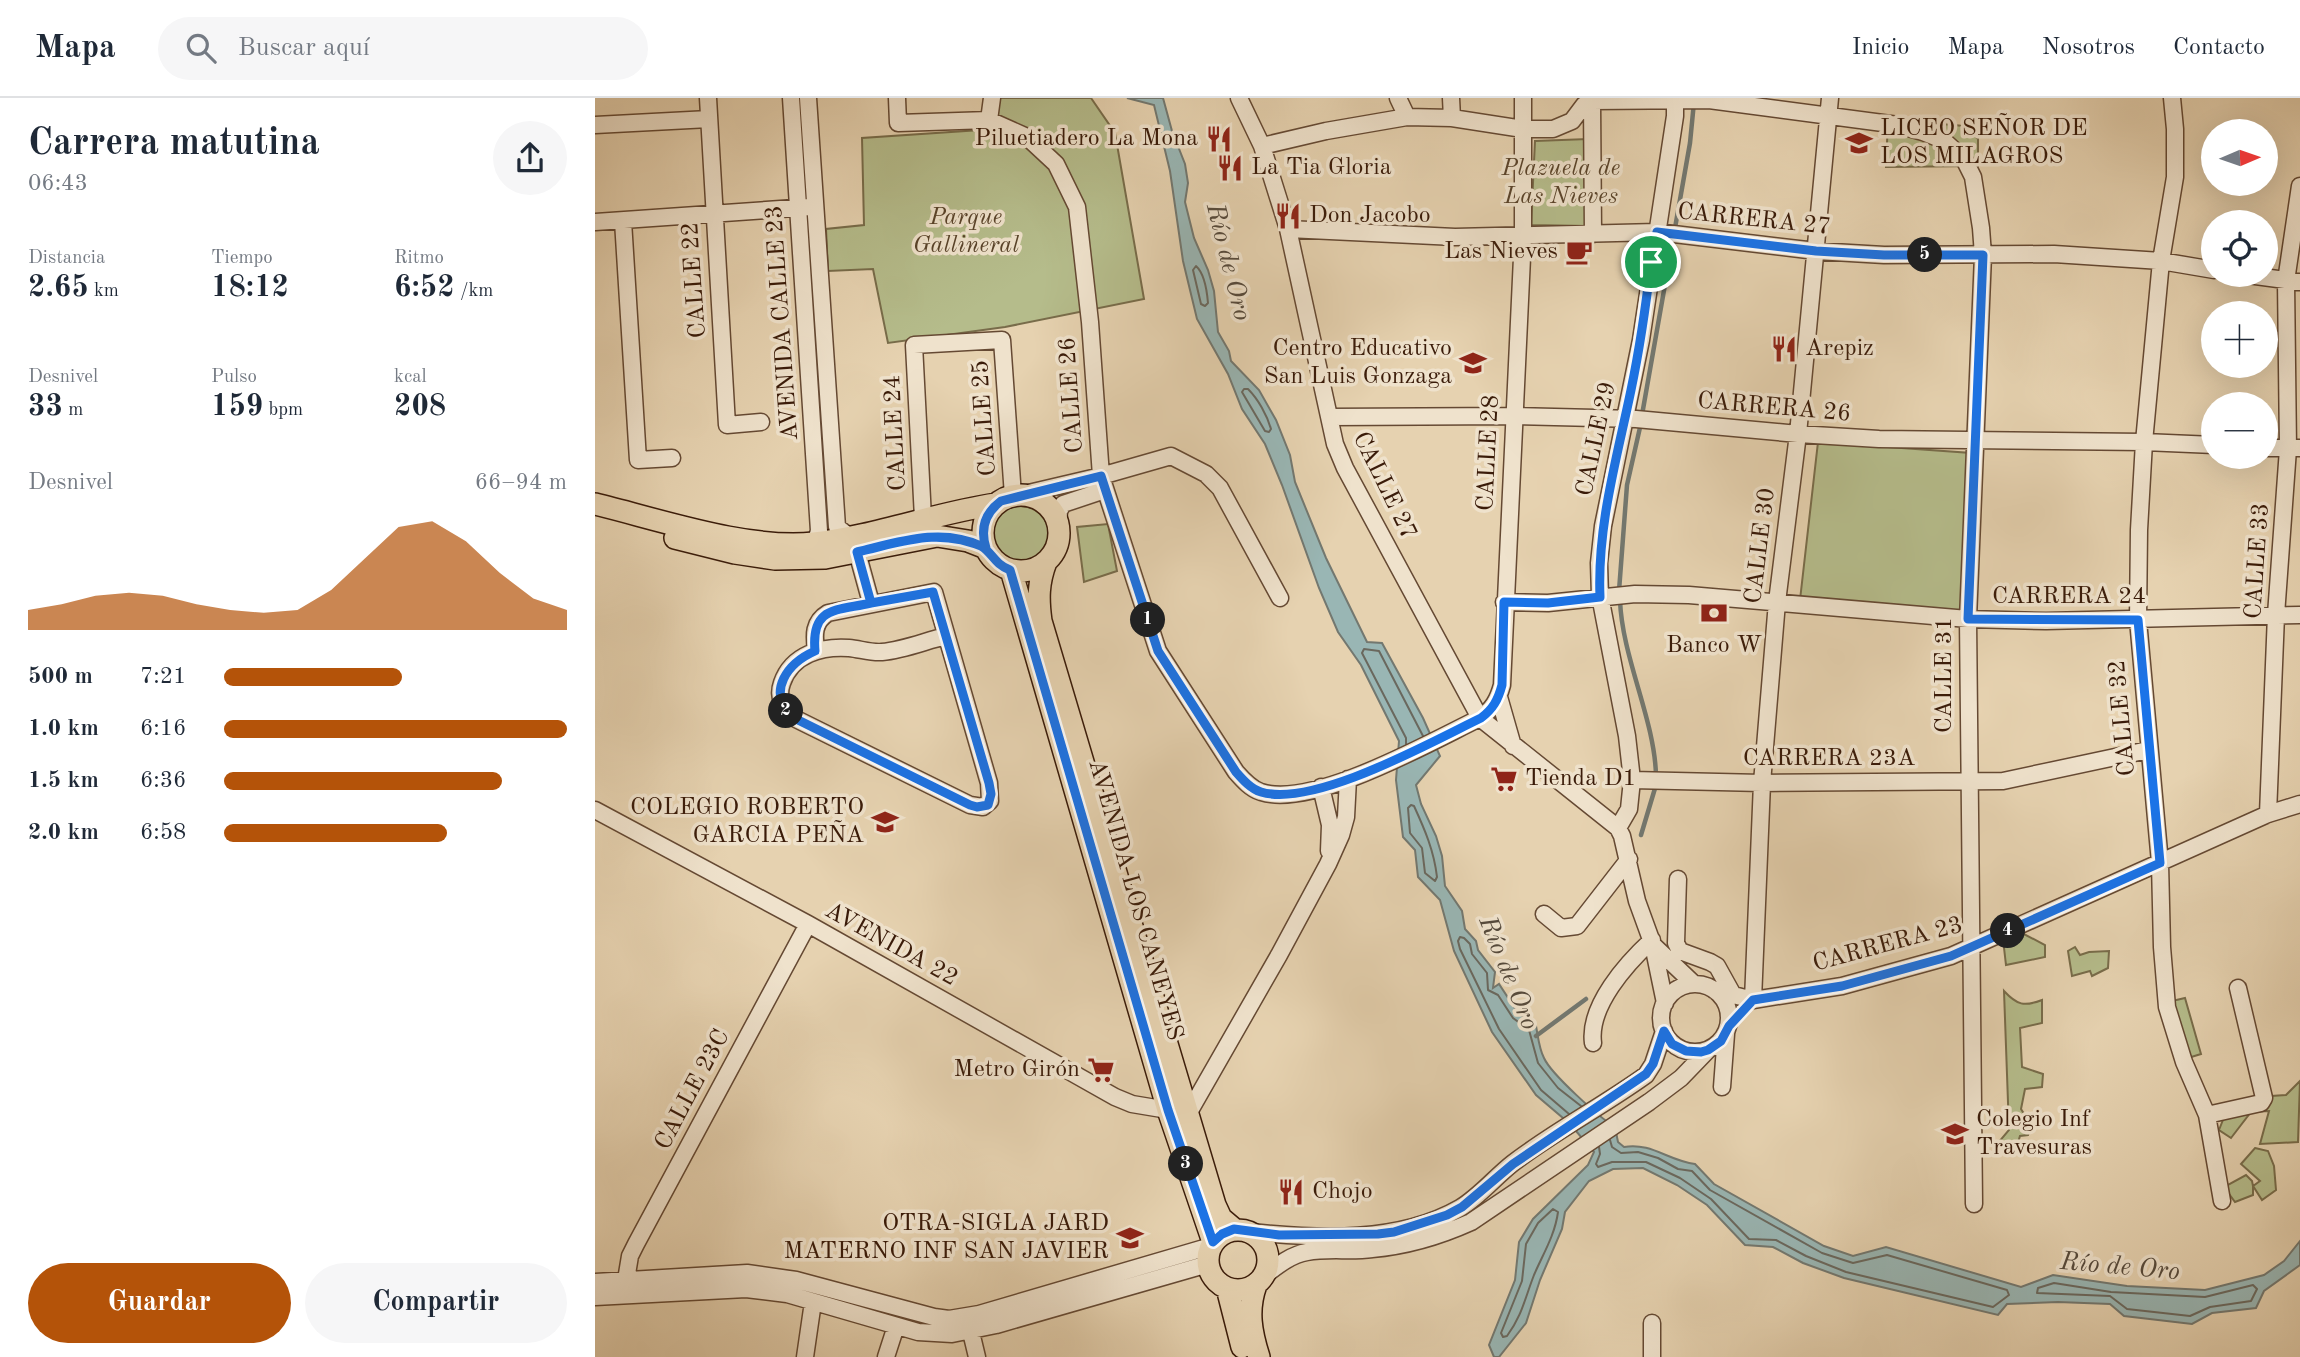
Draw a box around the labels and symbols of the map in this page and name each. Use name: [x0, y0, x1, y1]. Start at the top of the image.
place label: LICEO SEÑOR DE LOS MILAGROS: [1880, 112, 2088, 169]
north arrow: [2201, 119, 2279, 196]
restaurant icon: Piluetiadero La Mona: [1204, 124, 1234, 154]
place label: Piluetiadero La Mona: [975, 127, 1198, 151]
school or university icon: LICEO SEÑOR DE LOS MILAGROS: [1844, 128, 1874, 158]
restaurant icon: La Tia Gloria: [1215, 153, 1245, 183]
place label: La Tia Gloria: [1251, 156, 1392, 180]
park label: Plazuela de Las Nieves: [1501, 157, 1621, 209]
water label: Río de Oro: [1201, 200, 1255, 323]
street label: CARRERA 27: [1676, 200, 1832, 240]
restaurant icon: Don Jacobo: [1273, 201, 1303, 231]
street label: AVENIDA CALLE 23: [763, 204, 803, 442]
place label: Don Jacobo: [1309, 204, 1431, 228]
park label: Parque Gallineral: [913, 206, 1019, 258]
street label: CALLE 22: [679, 221, 711, 339]
pin: [1621, 232, 1681, 292]
cafe icon: Las Nieves: [1564, 237, 1594, 267]
pin: 5: [1907, 238, 1943, 272]
place label: Las Nieves: [1444, 240, 1558, 264]
restaurant icon: Arepiz: [1769, 334, 1799, 364]
street label: CALLE 26: [1056, 336, 1088, 454]
place label: Centro Educativo San Luis Gonzaga: [1264, 337, 1452, 389]
place label: Arepiz: [1805, 337, 1874, 361]
school or university icon: Centro Educativo San Luis Gonzaga: [1458, 348, 1488, 378]
street label: CALLE 25: [969, 359, 1001, 477]
street label: CALLE 24: [881, 374, 911, 492]
street label: CALLE 29: [1573, 380, 1621, 498]
street label: CARRERA 26: [1696, 389, 1852, 427]
street label: CALLE 28: [1474, 394, 1504, 512]
street label: CALLE 27: [1348, 428, 1420, 544]
street label: CALLE 30: [1742, 487, 1780, 605]
street label: CALLE 33: [2242, 502, 2274, 620]
street label: CARRERA 24: [1992, 585, 2146, 609]
bank icon: Banco W: [1699, 598, 1729, 628]
pin: 1: [1131, 602, 1165, 638]
street label: CALLE 31: [1933, 617, 1957, 733]
place label: Banco W: [1666, 634, 1762, 658]
street label: CALLE 32: [2106, 659, 2140, 777]
pin: 2: [769, 694, 803, 728]
street label: CARRERA 23A: [1743, 747, 1915, 771]
street label: AVENIDA LOS CANEYES: [1083, 757, 1187, 1043]
supermarket icon: Tienda D1: [1489, 764, 1519, 794]
place label: Tienda D1: [1525, 767, 1636, 791]
place label: COLEGIO ROBERTO GARCIA PEÑA: [630, 796, 864, 848]
school or university icon: COLEGIO ROBERTO GARCIA PEÑA: [870, 807, 900, 837]
street label: AVENIDA 22: [821, 899, 961, 991]
water label: Río de Oro: [1473, 912, 1543, 1034]
street label: CARRERA 23: [1810, 913, 1966, 977]
pin: 4: [1991, 914, 2025, 948]
street label: CALLE 23C: [651, 1026, 735, 1154]
supermarket icon: Metro Girón: [1086, 1055, 1116, 1085]
place label: Metro Girón: [954, 1058, 1080, 1082]
place label: Colegio Inf Travesuras: [1976, 1108, 2092, 1160]
school or university icon: Colegio Inf Travesuras: [1940, 1119, 1970, 1149]
pin: 3: [1169, 1146, 1203, 1182]
restaurant icon: Chojo: [1276, 1177, 1306, 1207]
place label: Chojo: [1312, 1180, 1373, 1204]
place label: OTRA-SIGLA JARD MATERNO INF SAN JAVIER: [784, 1212, 1109, 1264]
school or university icon: OTRA-SIGLA JARD MATERNO INF SAN JAVIER: [1115, 1223, 1145, 1253]
water label: Río de Oro: [2058, 1249, 2181, 1285]

